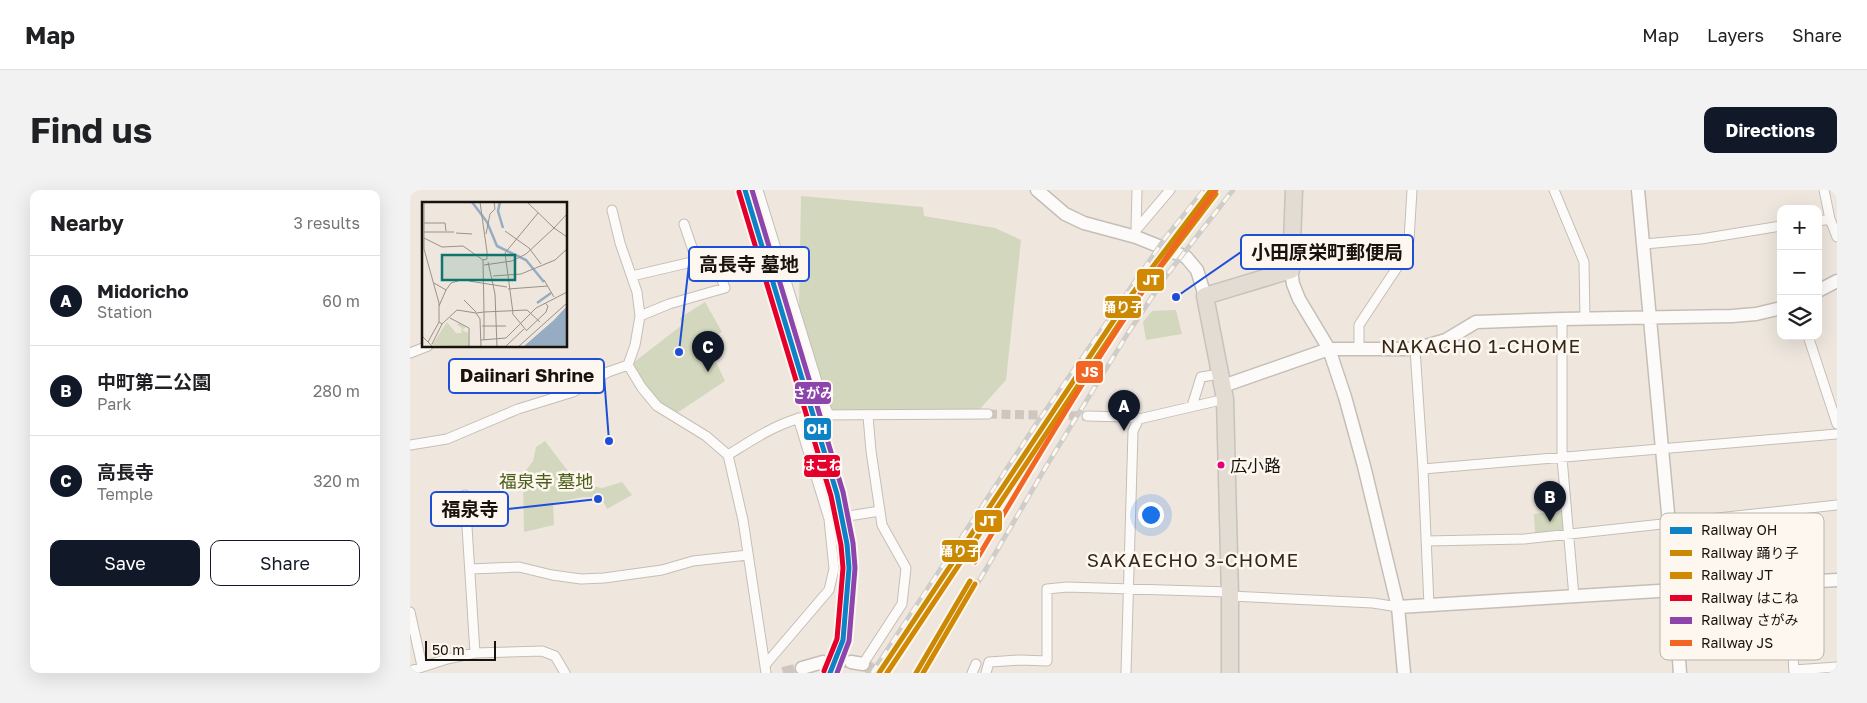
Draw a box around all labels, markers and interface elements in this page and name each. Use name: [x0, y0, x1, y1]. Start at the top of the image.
text: Map: [25, 20, 75, 49]
text: Map: [1642, 24, 1679, 46]
text: Layers: [1707, 24, 1764, 46]
text: Share: [1792, 24, 1842, 46]
button: Directions: [1704, 107, 1837, 153]
text: Find us: [30, 109, 152, 151]
inset map: [422, 202, 568, 348]
map controls: [1777, 205, 1822, 340]
button: +: [1777, 205, 1822, 250]
text: Nearby: [50, 210, 124, 236]
text: 3 results: [293, 213, 360, 233]
callout: 小田原栄町郵便局: [1241, 235, 1413, 269]
text: 小田原栄町郵便局: [1251, 240, 1403, 263]
callout: 高長寺 墓地: [689, 247, 809, 281]
button: −: [1777, 250, 1822, 295]
text: 高長寺 墓地: [699, 252, 799, 275]
line badge: JT: [1136, 268, 1165, 292]
text: JT: [1142, 271, 1160, 288]
text: Midoricho: [97, 279, 189, 302]
text: A: [60, 291, 72, 311]
text: 60 m: [322, 291, 360, 311]
line badge: 踊り子: [1104, 295, 1142, 319]
button: layers: [1777, 295, 1822, 340]
text: 踊り子: [1102, 298, 1144, 315]
text: Station: [97, 302, 152, 322]
pin: C: [692, 331, 724, 372]
district label: NAKACHO 1-CHOME: [1381, 334, 1581, 357]
callout: Daiinari Shrine: [449, 359, 604, 393]
line badge: JS: [1075, 360, 1104, 384]
text: Daiinari Shrine: [460, 363, 594, 386]
text: JS: [1081, 363, 1099, 380]
text: 中町第二公園: [97, 370, 211, 393]
text: B: [60, 381, 72, 401]
text: 280 m: [313, 381, 360, 401]
line badge: さがみ: [794, 381, 832, 405]
text: さがみ: [792, 384, 834, 401]
pin: A: [1108, 390, 1140, 431]
text: Park: [97, 394, 132, 414]
line badge: OH: [803, 417, 832, 441]
text: OH: [806, 420, 828, 437]
line badge: はこね: [803, 454, 841, 478]
place label: 広小路: [1230, 455, 1281, 476]
text: はこね: [801, 456, 843, 473]
text: 高長寺: [97, 460, 154, 483]
marker: 広小路: [1216, 460, 1226, 470]
park label: 福泉寺 墓地: [499, 470, 593, 492]
text: C: [60, 471, 72, 491]
text: 320 m: [313, 471, 360, 491]
pin: B: [1534, 481, 1566, 522]
text: Temple: [97, 484, 153, 504]
callout: 福泉寺: [431, 492, 508, 526]
text: 福泉寺: [441, 497, 499, 520]
your location: [1138, 502, 1164, 528]
line badge: JT: [974, 509, 1003, 533]
text: JT: [979, 512, 997, 529]
legend: [1660, 513, 1824, 660]
text: Railway OH: [1701, 521, 1777, 538]
line badge: 踊り子: [941, 539, 979, 563]
button: Save: [50, 540, 200, 586]
button: Share: [210, 540, 360, 586]
text: 踊り子: [939, 542, 981, 559]
text: Railway 踊り子: [1701, 544, 1798, 561]
district label: SAKAECHO 3-CHOME: [1087, 548, 1299, 571]
text: Railway JT: [1701, 566, 1773, 583]
text: Railway はこね: [1701, 589, 1798, 606]
text: Railway さがみ: [1701, 611, 1798, 628]
text: Railway JS: [1701, 634, 1773, 651]
scale bar: [425, 638, 496, 661]
text: 50 m: [432, 641, 465, 658]

